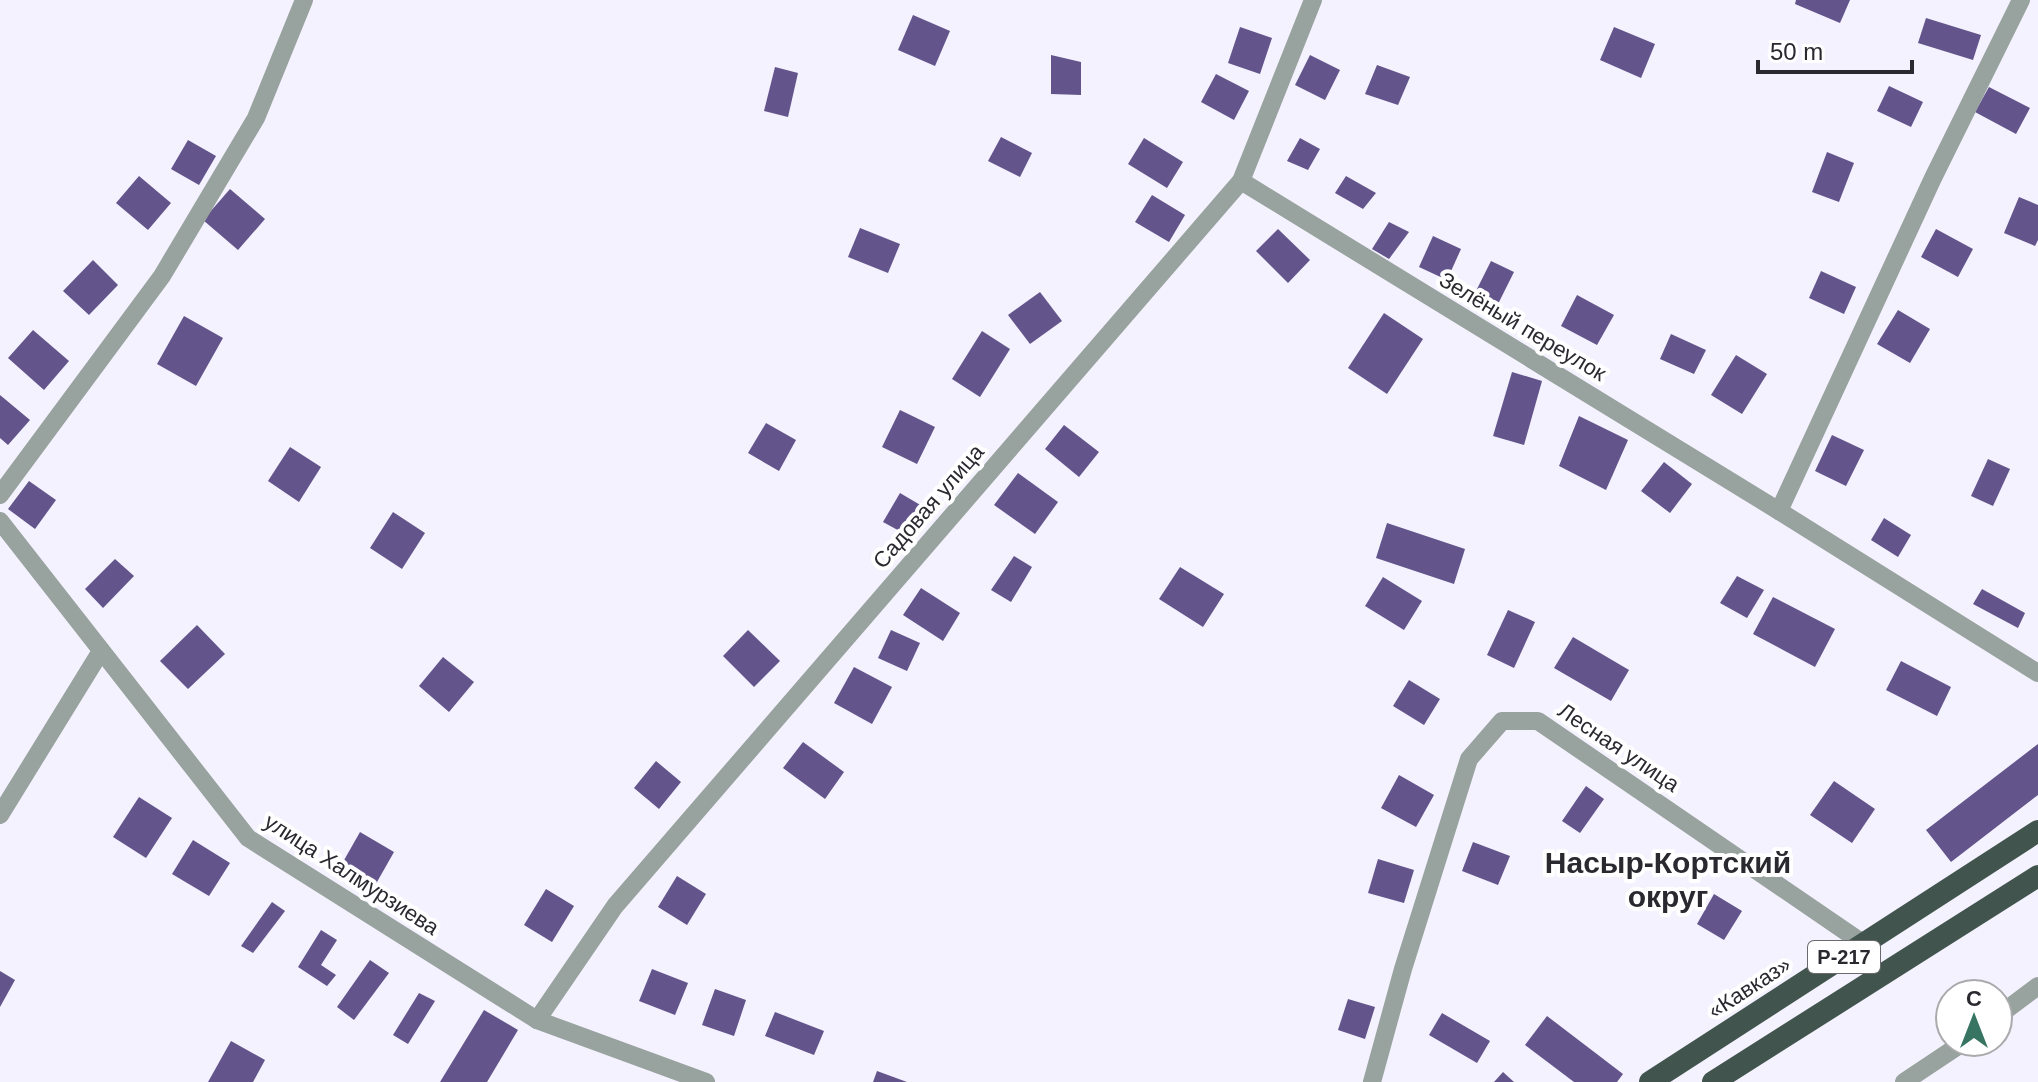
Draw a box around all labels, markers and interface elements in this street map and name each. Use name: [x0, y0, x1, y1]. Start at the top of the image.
scale bar: [1758, 24, 1912, 74]
text: 50 m: [1770, 38, 1823, 65]
street label: Зелёный переулок: [1435, 267, 1611, 386]
street label: Садовая улица: [868, 439, 989, 573]
street label: Лесная улица: [1553, 698, 1685, 798]
street label: улица Халмурзиева: [260, 809, 444, 941]
district label: Насыр-Кортский округ: [1545, 846, 1791, 913]
road number: Р-217: [1808, 941, 1880, 973]
street label: «Кавказ»: [1703, 951, 1795, 1023]
north arrow: [1934, 978, 2014, 1058]
text: С: [1966, 986, 1982, 1011]

